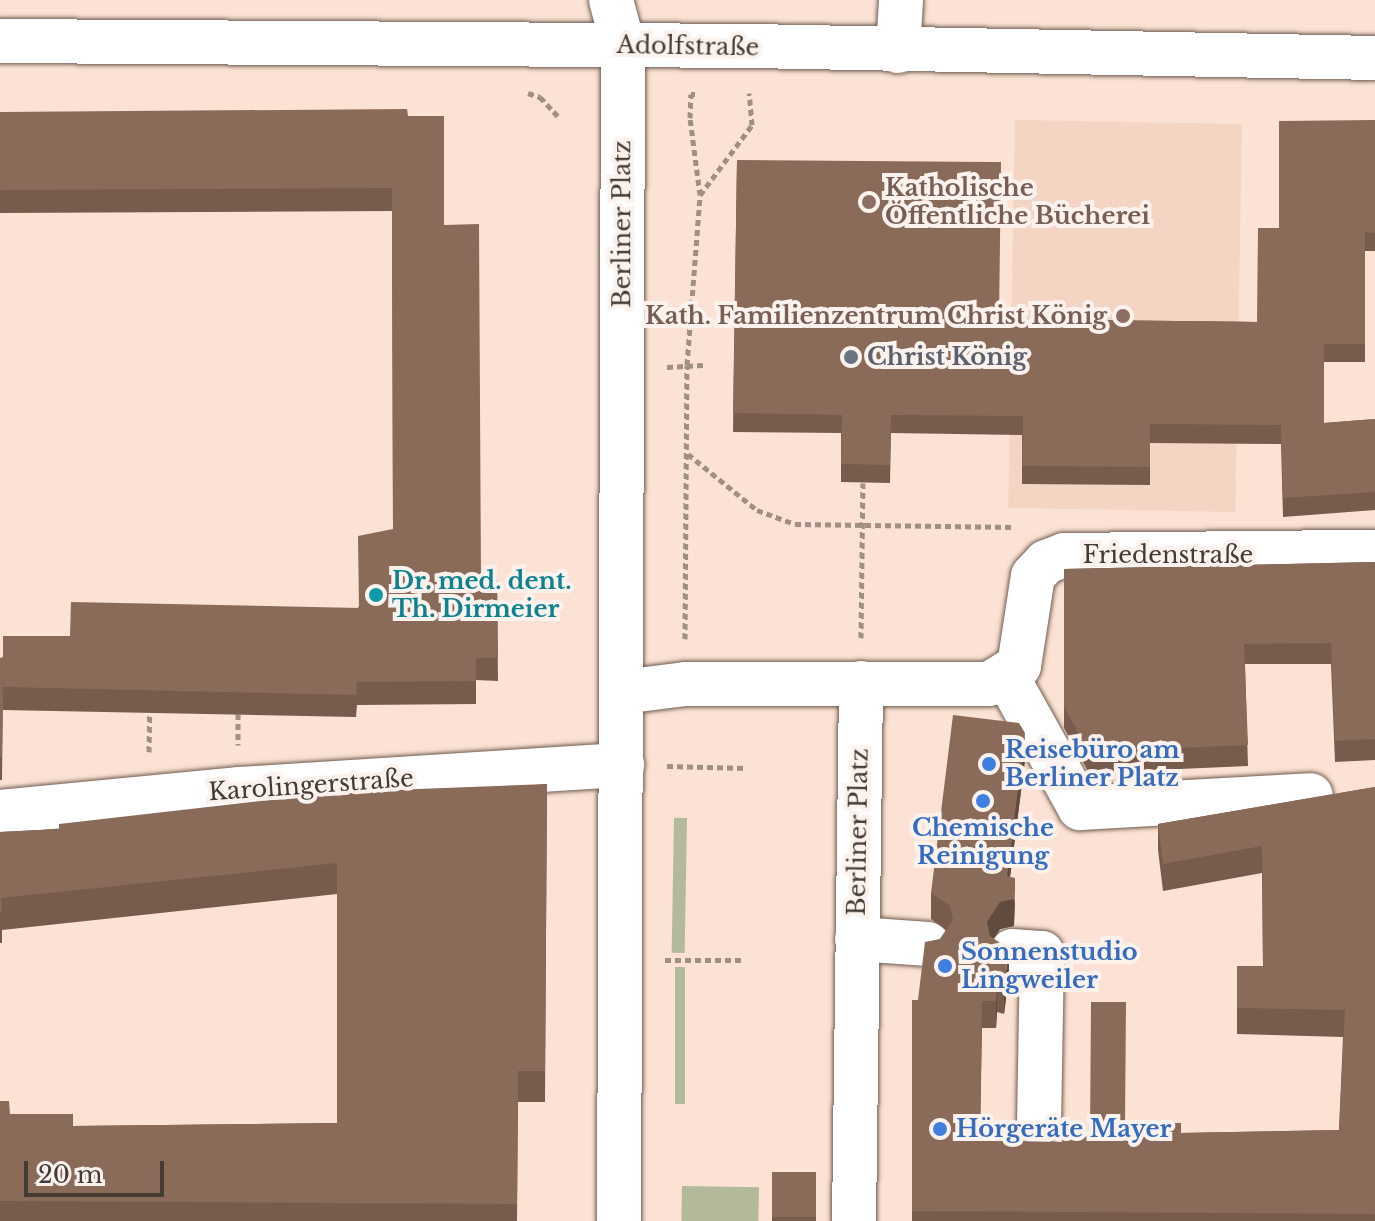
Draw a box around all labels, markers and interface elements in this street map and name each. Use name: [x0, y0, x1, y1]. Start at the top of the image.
street label: Adolfstraße: [616, 30, 760, 62]
street label: Berliner Platz: [608, 140, 636, 308]
place label: Katholische Öffentliche Bücherei: [885, 174, 1150, 230]
marker: Katholische Öffentliche Bücherei: [860, 193, 878, 211]
place label: Kath. Familienzentrum Christ König: [645, 302, 1107, 330]
marker: Kath. Familienzentrum Christ König: [1114, 307, 1132, 325]
place label: Christ König: [867, 343, 1027, 371]
marker: Christ König: [842, 348, 860, 366]
street label: Friedenstraße: [1083, 541, 1253, 569]
place label: Dr. med. dent. Th. Dirmeier: [392, 567, 571, 623]
marker: Dr. med. dent. Th. Dirmeier: [367, 586, 385, 604]
place label: Reisebüro am Berliner Platz: [1005, 736, 1180, 792]
street label: Berliner Platz: [842, 748, 874, 916]
marker: Reisebüro am Berliner Platz: [980, 755, 998, 773]
street label: Karolingerstraße: [207, 763, 415, 807]
marker: Chemische Reinigung: [974, 792, 992, 810]
place label: Chemische Reinigung: [912, 814, 1054, 870]
place label: Sonnenstudio Lingweiler: [961, 938, 1138, 994]
marker: Sonnenstudio Lingweiler: [936, 957, 954, 975]
place label: Hörgeräte Mayer: [956, 1115, 1171, 1143]
marker: Hörgeräte Mayer: [931, 1120, 949, 1138]
scale bar: [28, 1145, 168, 1195]
text: 20 m: [38, 1160, 103, 1189]

